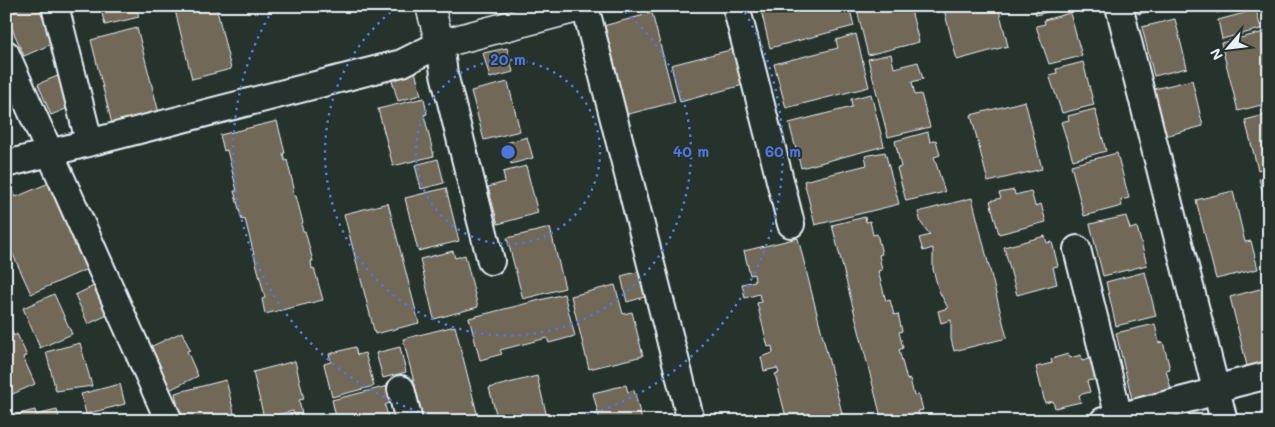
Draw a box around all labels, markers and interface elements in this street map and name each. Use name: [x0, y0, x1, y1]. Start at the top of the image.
north arrow: [1202, 22, 1252, 72]
text: N: [1205, 45, 1227, 63]
text: 20 m: [490, 49, 526, 69]
text: 40 m: [673, 141, 709, 161]
text: 60 m: [765, 141, 801, 161]
centre of rings: [499, 143, 517, 161]

